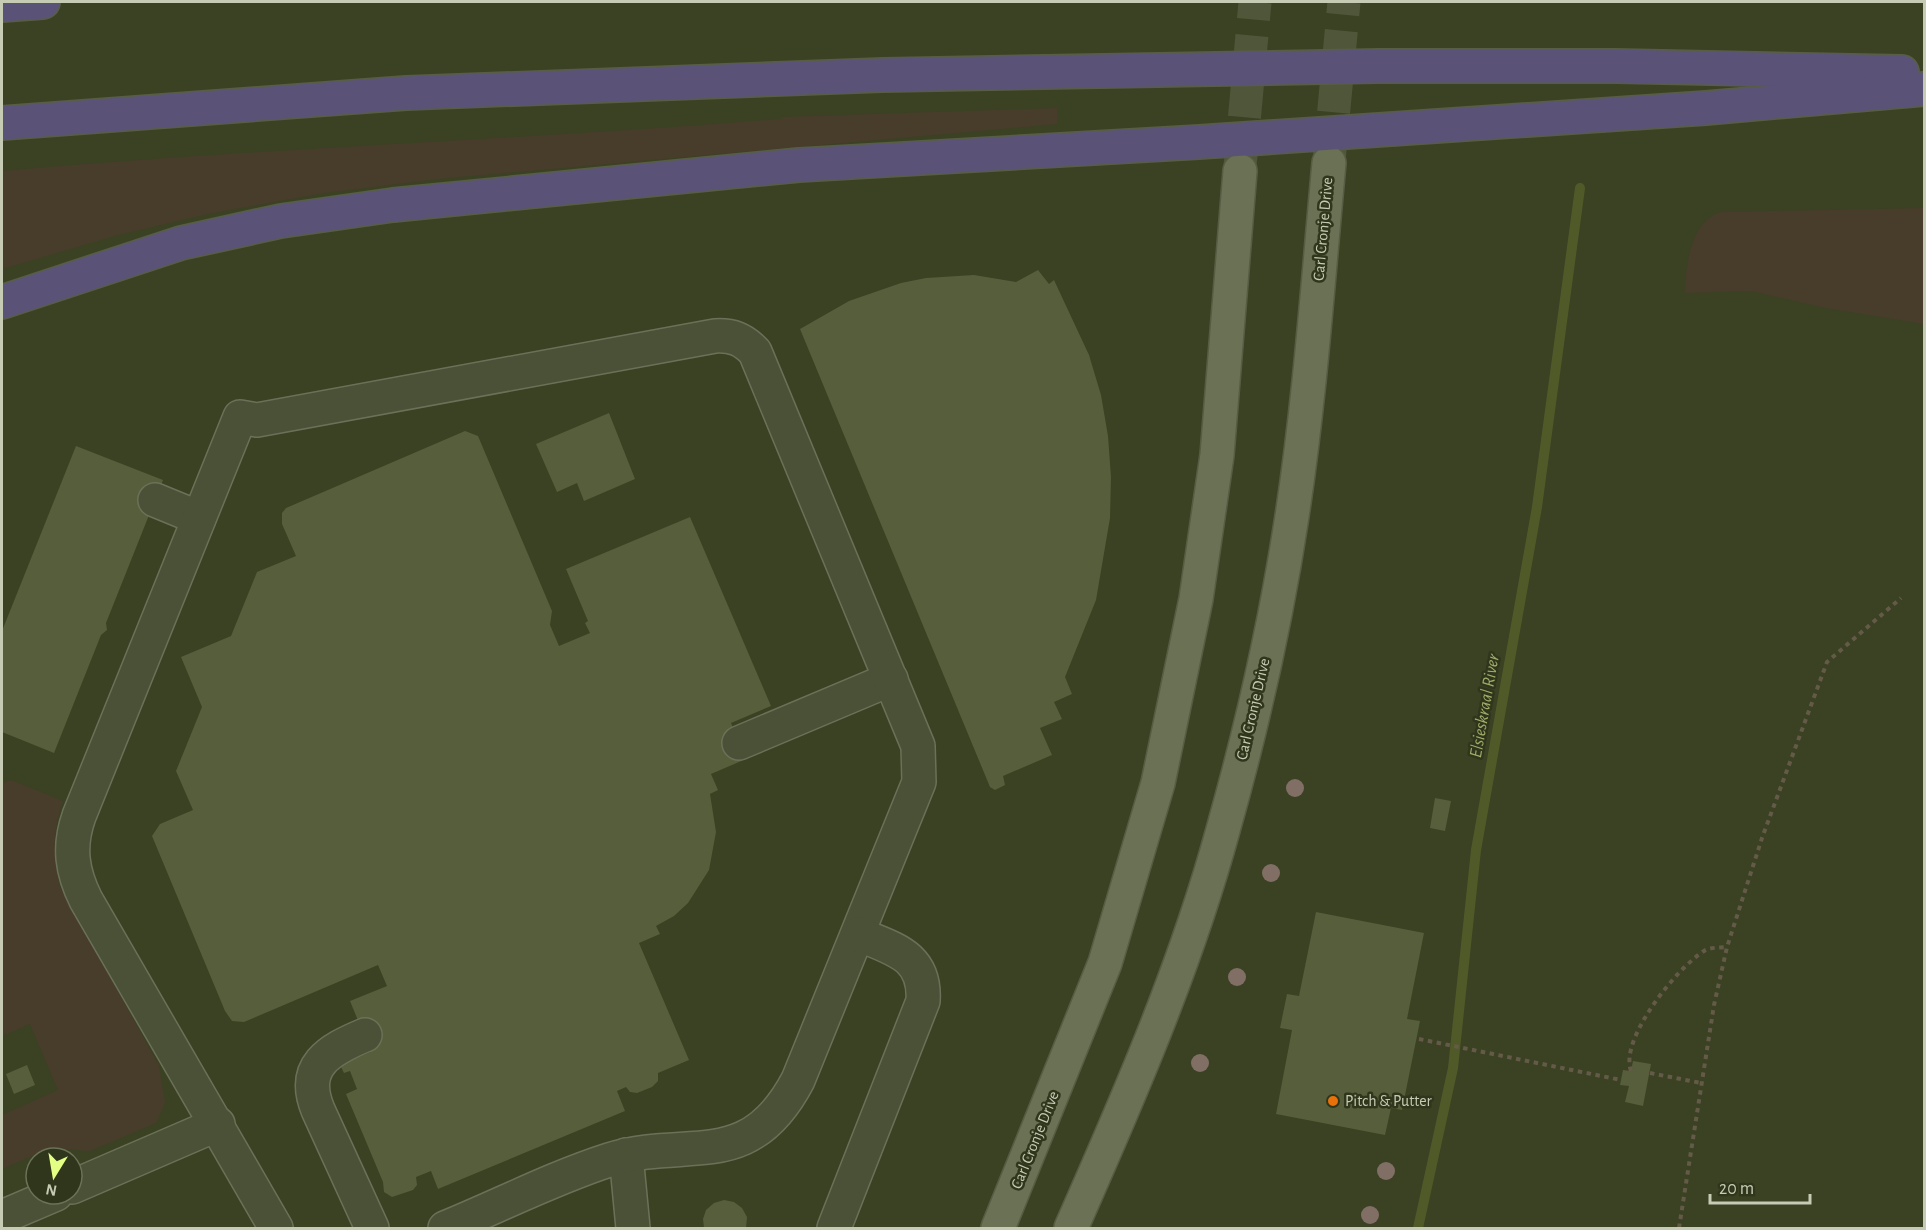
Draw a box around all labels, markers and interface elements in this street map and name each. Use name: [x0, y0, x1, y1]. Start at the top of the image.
street label: Carl Cronje Drive: [1310, 177, 1336, 282]
water label: Elsieskraal River: [1467, 652, 1503, 759]
street label: Carl Cronje Drive: [1234, 657, 1273, 762]
street label: Carl Cronje Drive: [1008, 1089, 1063, 1192]
place label: Pitch & Putter: [1345, 1093, 1433, 1109]
marker: Pitch & Putter: [1326, 1094, 1340, 1108]
north arrow: [24, 1146, 84, 1206]
scale bar: [1710, 1167, 1810, 1205]
text: 20 m: [1719, 1180, 1754, 1198]
text: N: [44, 1181, 58, 1199]

